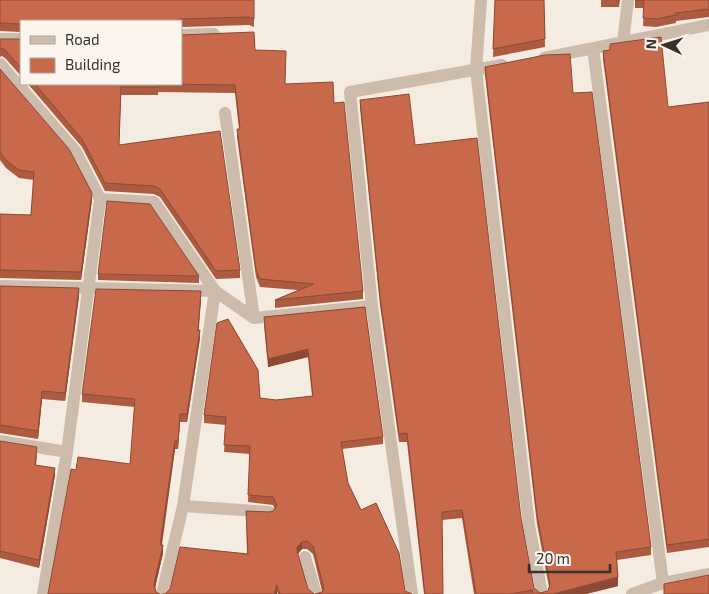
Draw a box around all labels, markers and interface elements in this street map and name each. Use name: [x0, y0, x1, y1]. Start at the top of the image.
legend: [20, 20, 182, 85]
north arrow: [639, 20, 689, 70]
text: Road: [65, 30, 100, 48]
text: N: [642, 38, 659, 50]
text: Building: [65, 55, 121, 73]
scale bar: [529, 542, 610, 574]
text: 20 m: [536, 549, 570, 567]

